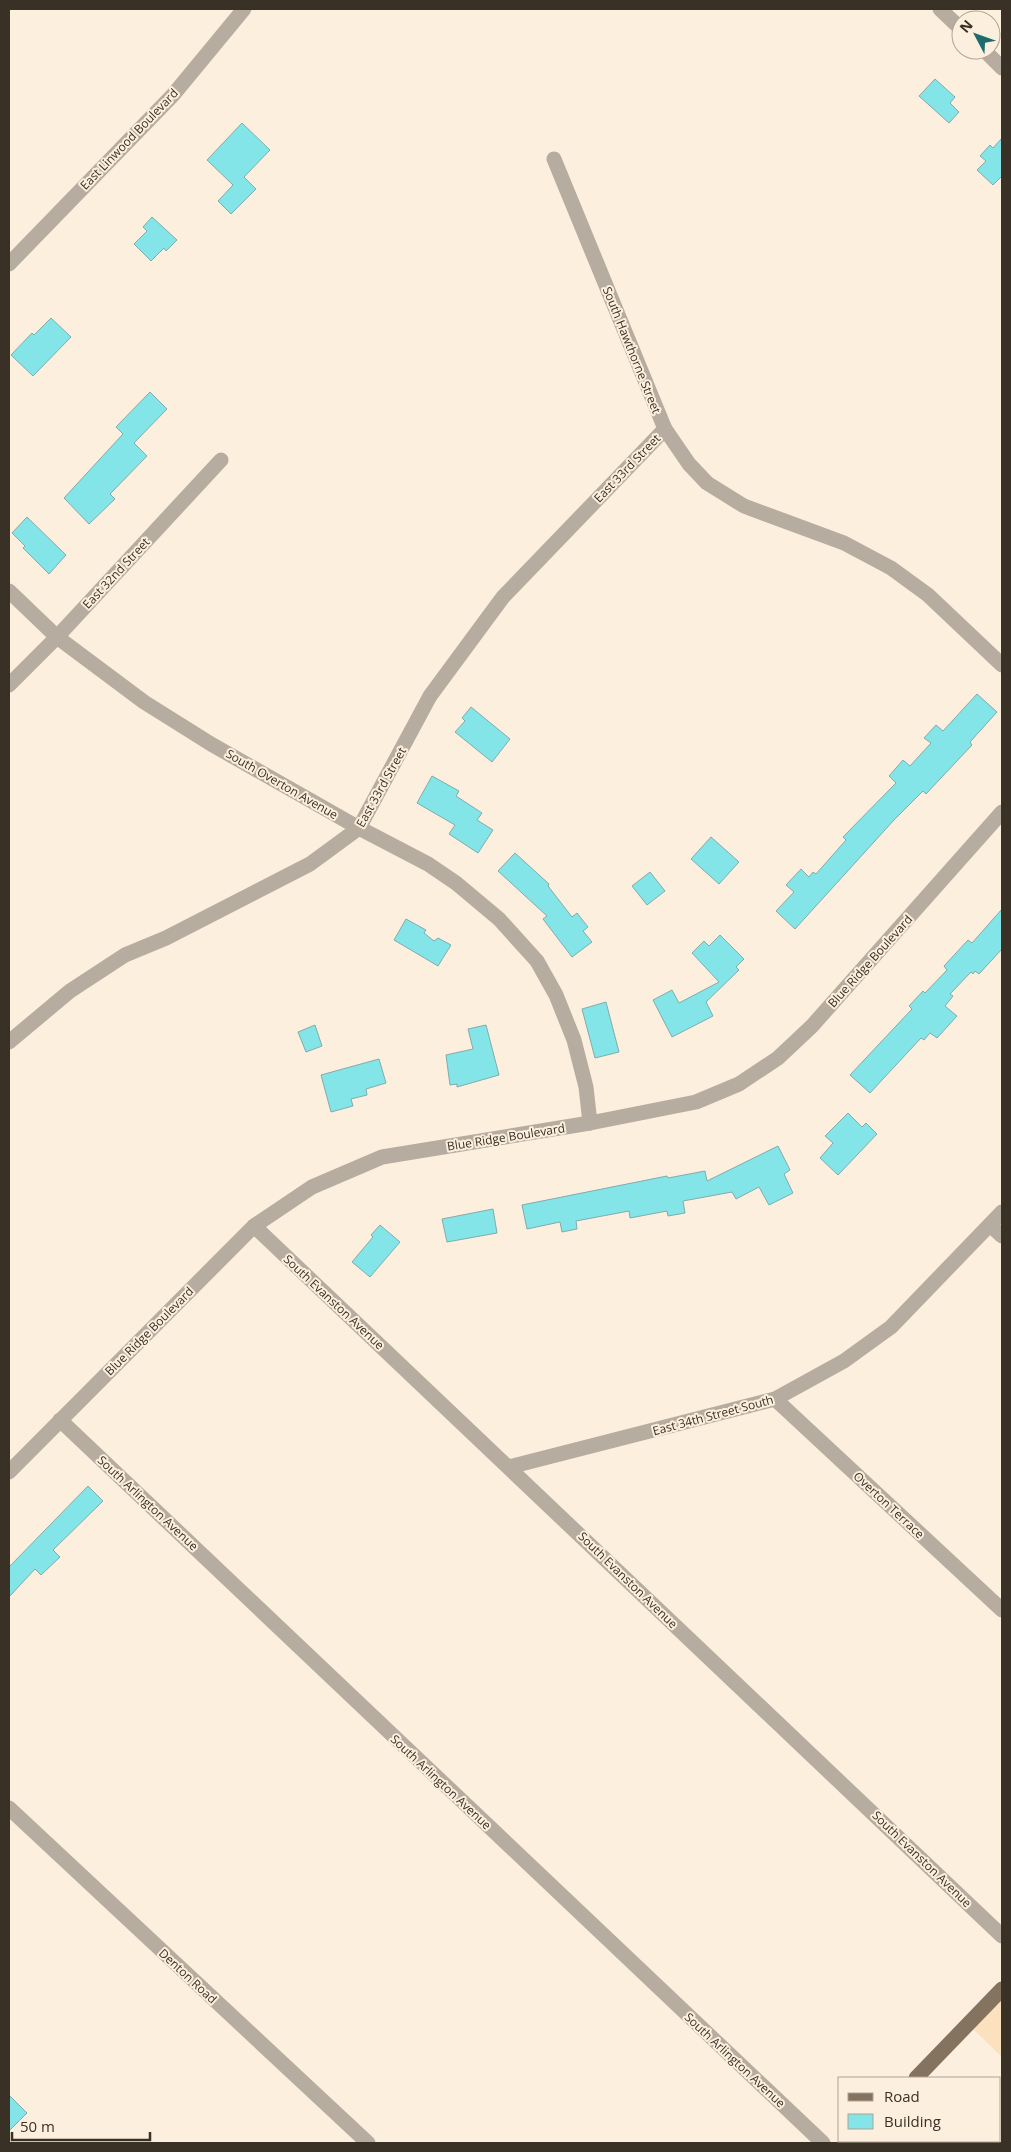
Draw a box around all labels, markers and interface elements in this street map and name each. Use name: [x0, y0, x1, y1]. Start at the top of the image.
north arrow: [951, 10, 1001, 60]
text: N: [955, 16, 977, 37]
street label: East Linwood Boulevard: [76, 85, 182, 193]
street label: South Hawthorne Street: [599, 284, 665, 416]
street label: East 33rd Street: [590, 430, 664, 506]
street label: East 32nd Street: [79, 534, 153, 612]
street label: East 33rd Street: [352, 744, 410, 830]
street label: South Overton Avenue: [223, 745, 341, 823]
street label: Blue Ridge Boulevard: [824, 911, 916, 1011]
street label: Blue Ridge Boulevard: [446, 1119, 566, 1155]
street label: South Evanston Avenue: [280, 1251, 388, 1353]
street label: Blue Ridge Boulevard: [101, 1283, 197, 1379]
street label: East 34th Street South: [651, 1391, 775, 1439]
street label: South Arlington Avenue: [94, 1452, 202, 1554]
street label: Overton Terrace: [850, 1468, 928, 1543]
street label: South Evanston Avenue: [575, 1528, 682, 1632]
street label: South Arlington Avenue: [387, 1731, 495, 1833]
street label: South Evanston Avenue: [869, 1807, 976, 1911]
street label: Denton Road: [155, 1945, 221, 2007]
street label: South Arlington Avenue: [681, 2009, 789, 2111]
legend: [838, 2077, 1001, 2142]
text: Road: [884, 2086, 920, 2106]
scale bar: [12, 2110, 150, 2142]
text: Building: [884, 2111, 941, 2131]
text: 50 m: [20, 2116, 55, 2136]

